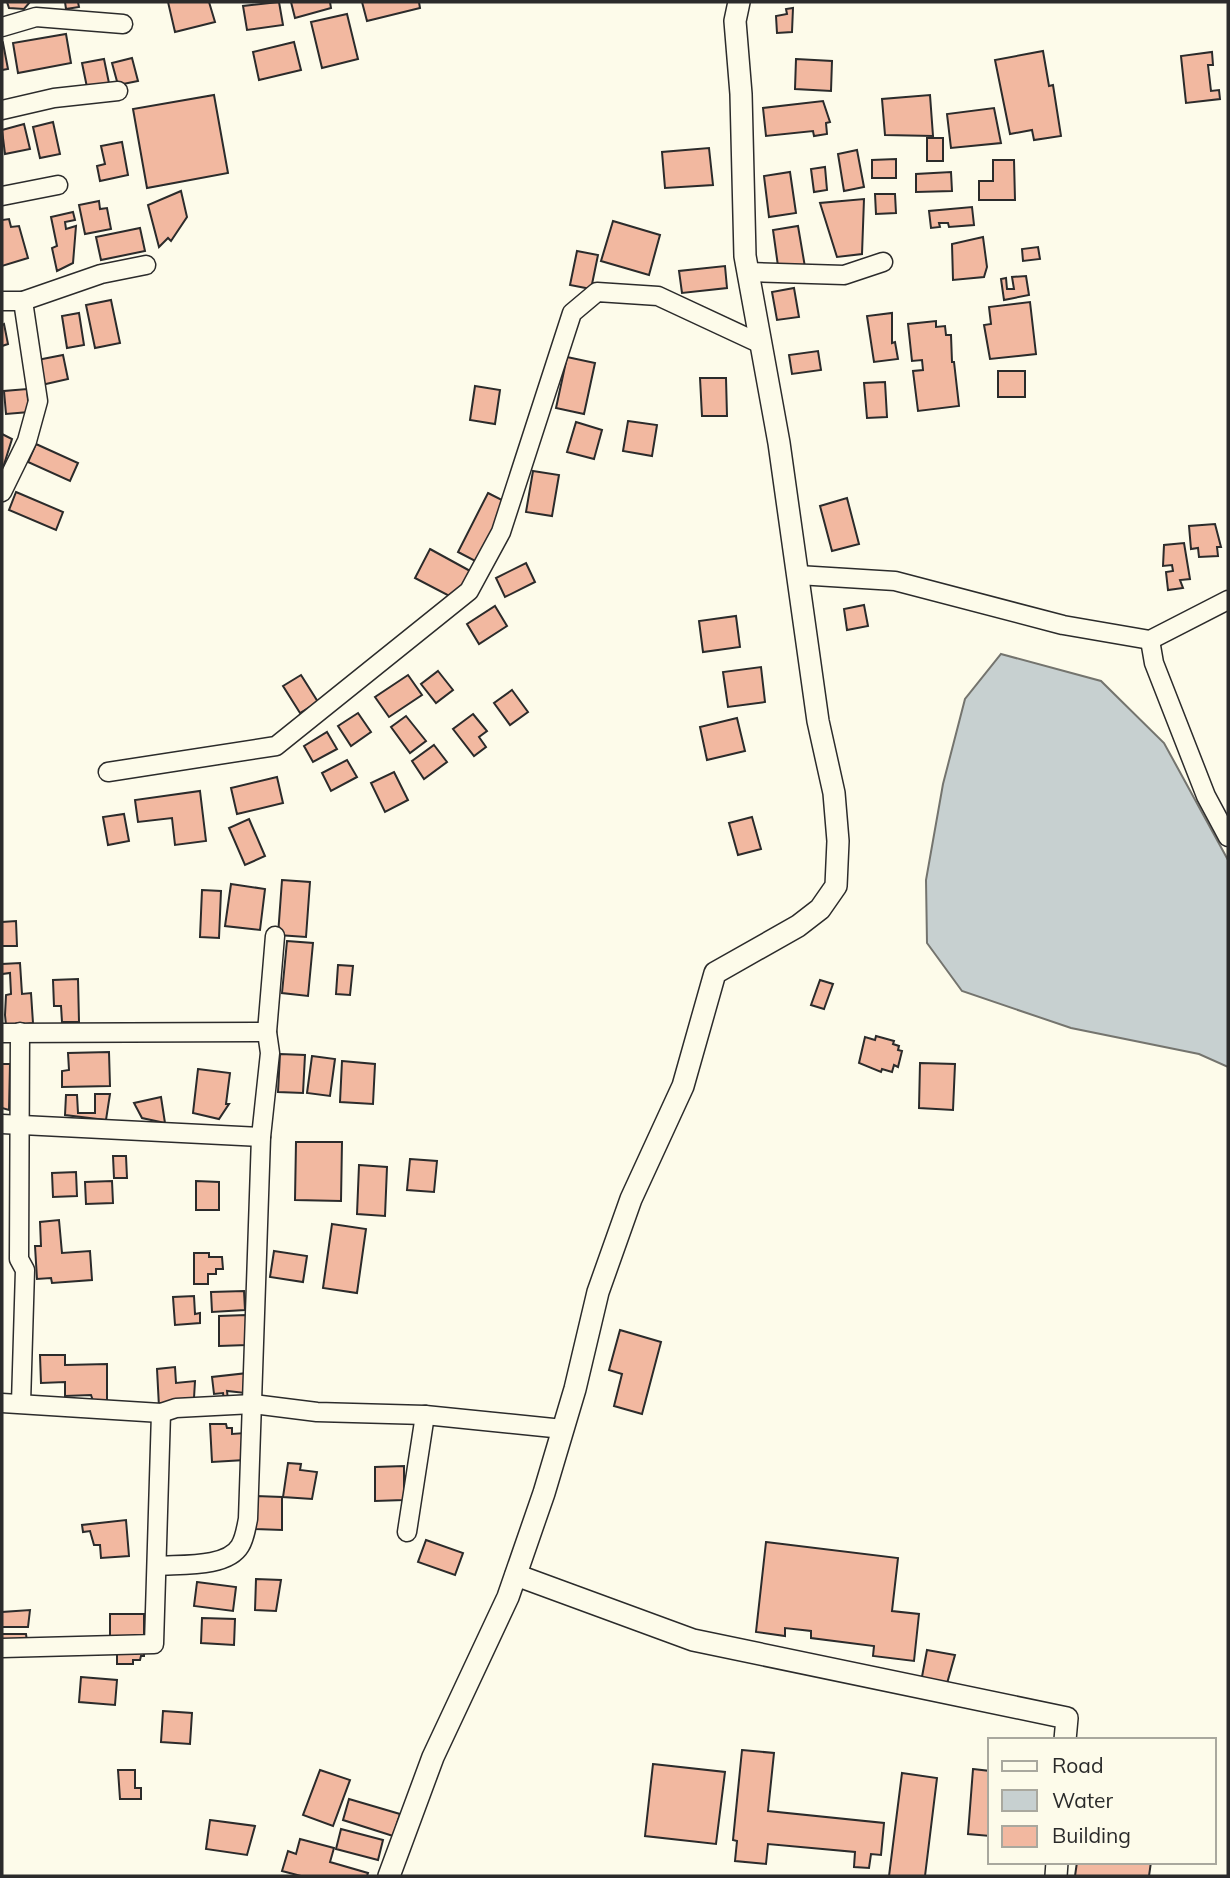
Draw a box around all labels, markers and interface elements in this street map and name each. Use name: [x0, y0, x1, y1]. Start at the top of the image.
legend: [988, 1738, 1216, 1864]
text: Road: [1052, 1752, 1103, 1778]
text: Water: [1052, 1787, 1113, 1813]
text: Building: [1052, 1822, 1131, 1848]

